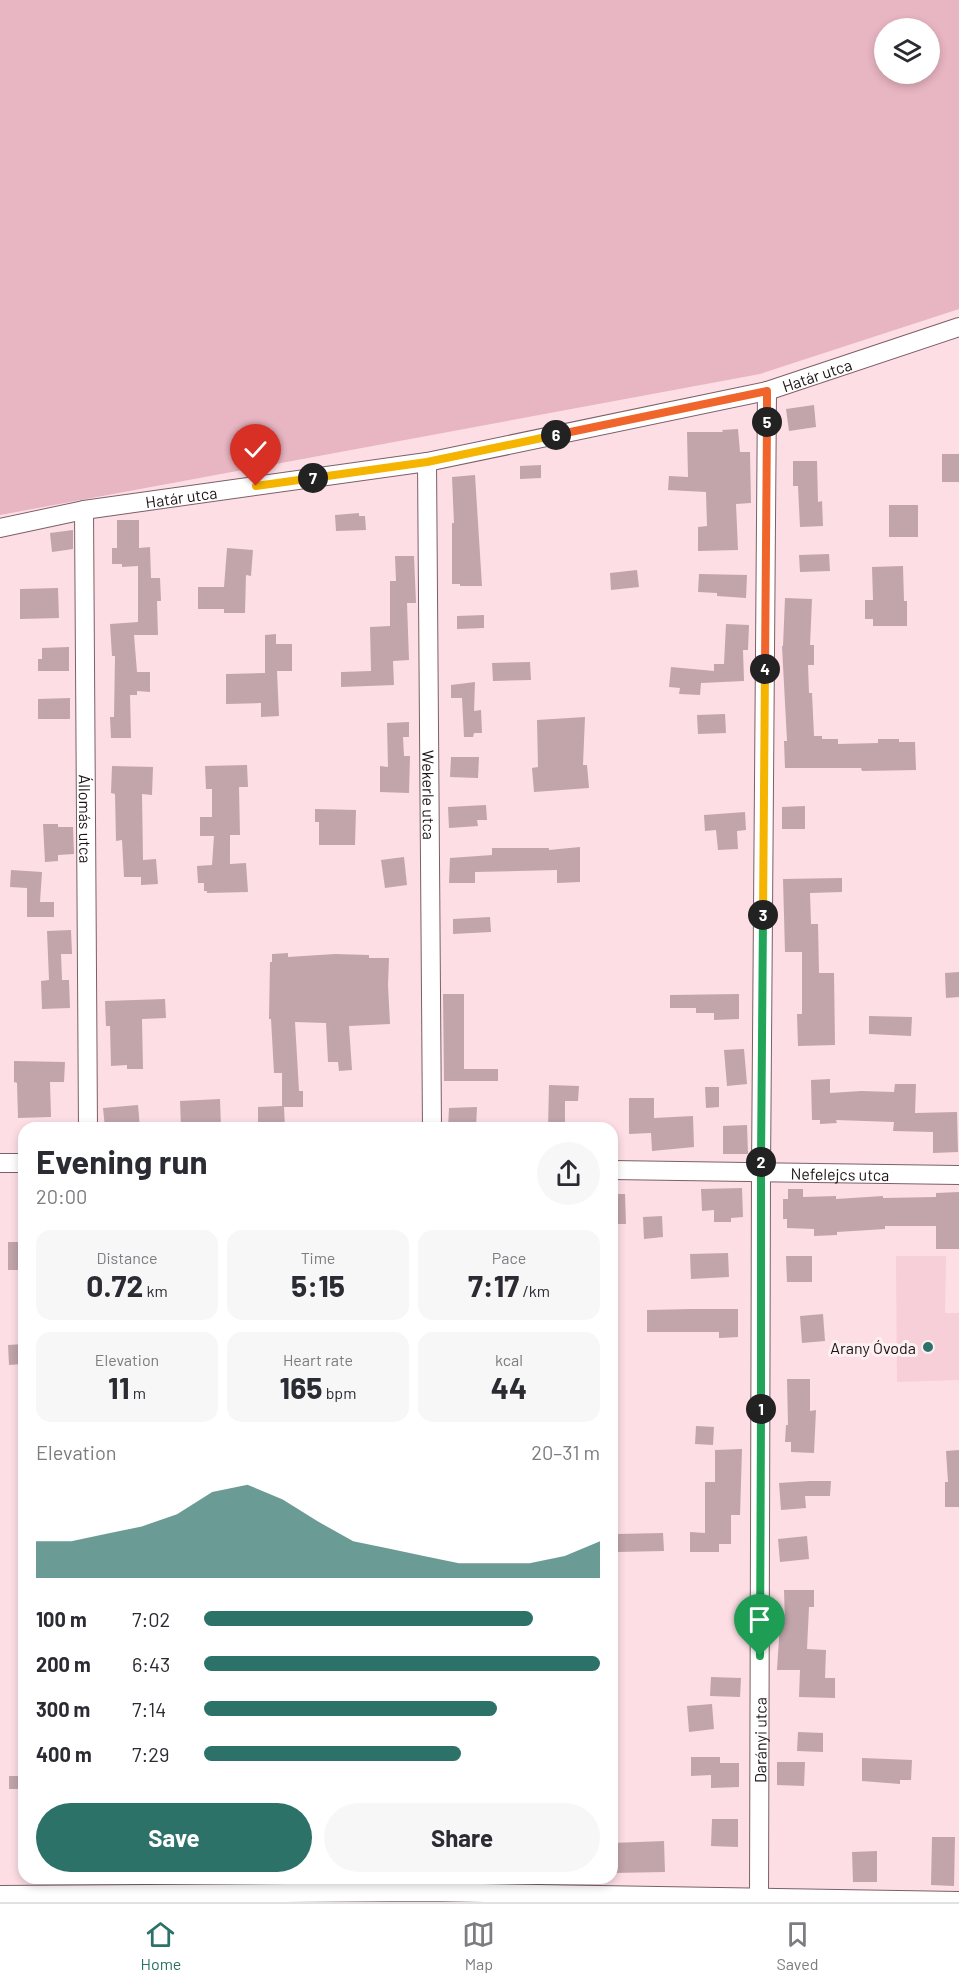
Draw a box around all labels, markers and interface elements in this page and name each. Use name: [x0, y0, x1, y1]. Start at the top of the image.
map controls: [874, 18, 940, 84]
button: layers: [874, 18, 940, 84]
street label: Határ utca: [779, 354, 854, 395]
pin: 5: [752, 407, 782, 437]
text: 5: [763, 412, 771, 431]
pin: 6: [541, 420, 571, 450]
pin: [230, 424, 281, 486]
text: 6: [552, 425, 560, 444]
icon: check: [239, 433, 272, 466]
pin: 7: [298, 463, 328, 493]
text: 7: [309, 468, 317, 487]
street label: Határ utca: [144, 482, 218, 511]
pin: 4: [750, 654, 780, 684]
text: 4: [760, 659, 770, 678]
street label: Wekerle utca: [420, 750, 439, 840]
street label: Állomás utca: [76, 775, 96, 863]
pin: 3: [748, 900, 778, 930]
text: 3: [759, 905, 767, 924]
text: Evening run: [36, 1141, 208, 1181]
button: share: [537, 1142, 600, 1205]
pin: 2: [746, 1147, 776, 1177]
text: 2: [757, 1152, 765, 1171]
street label: Nefelejcs utca: [790, 1163, 890, 1183]
text: 20:00: [36, 1184, 87, 1208]
text: Distance: [97, 1248, 157, 1267]
text: Time: [301, 1248, 335, 1267]
text: Pace: [492, 1248, 526, 1267]
text: 0.72: [86, 1267, 143, 1303]
text: 5:15: [291, 1267, 345, 1303]
text: 7:17: [468, 1267, 519, 1303]
text: km: [143, 1281, 168, 1300]
text: /km: [519, 1281, 550, 1300]
place label: Arany Óvoda: [830, 1338, 916, 1357]
marker: Arany Óvoda: [921, 1340, 935, 1354]
text: Elevation: [95, 1350, 159, 1369]
text: Heart rate: [283, 1350, 353, 1369]
text: kcal: [495, 1350, 523, 1369]
text: 11: [108, 1369, 130, 1405]
text: 165: [280, 1369, 322, 1405]
text: 44: [491, 1369, 527, 1405]
text: m: [130, 1383, 146, 1402]
text: bpm: [322, 1383, 356, 1402]
pin: 1: [746, 1394, 776, 1424]
text: 1: [758, 1399, 764, 1418]
text: Elevation: [36, 1440, 117, 1464]
text: 20–31 m: [531, 1440, 600, 1464]
pin: [734, 1594, 785, 1656]
icon: arrive: [743, 1603, 776, 1636]
text: 100 m: [36, 1607, 87, 1631]
text: 7:02: [132, 1607, 170, 1631]
text: 200 m: [36, 1652, 91, 1676]
text: 6:43: [132, 1652, 170, 1676]
text: 300 m: [36, 1697, 90, 1721]
text: 7:14: [132, 1697, 166, 1721]
street label: Darányi utca: [750, 1697, 769, 1783]
text: 400 m: [36, 1742, 92, 1766]
text: 7:29: [132, 1742, 169, 1766]
button: Save: [36, 1803, 312, 1872]
button: Share: [324, 1803, 600, 1872]
tab: Home: [141, 1918, 181, 1973]
tab: Map: [462, 1918, 495, 1973]
tab: Saved: [776, 1918, 818, 1973]

